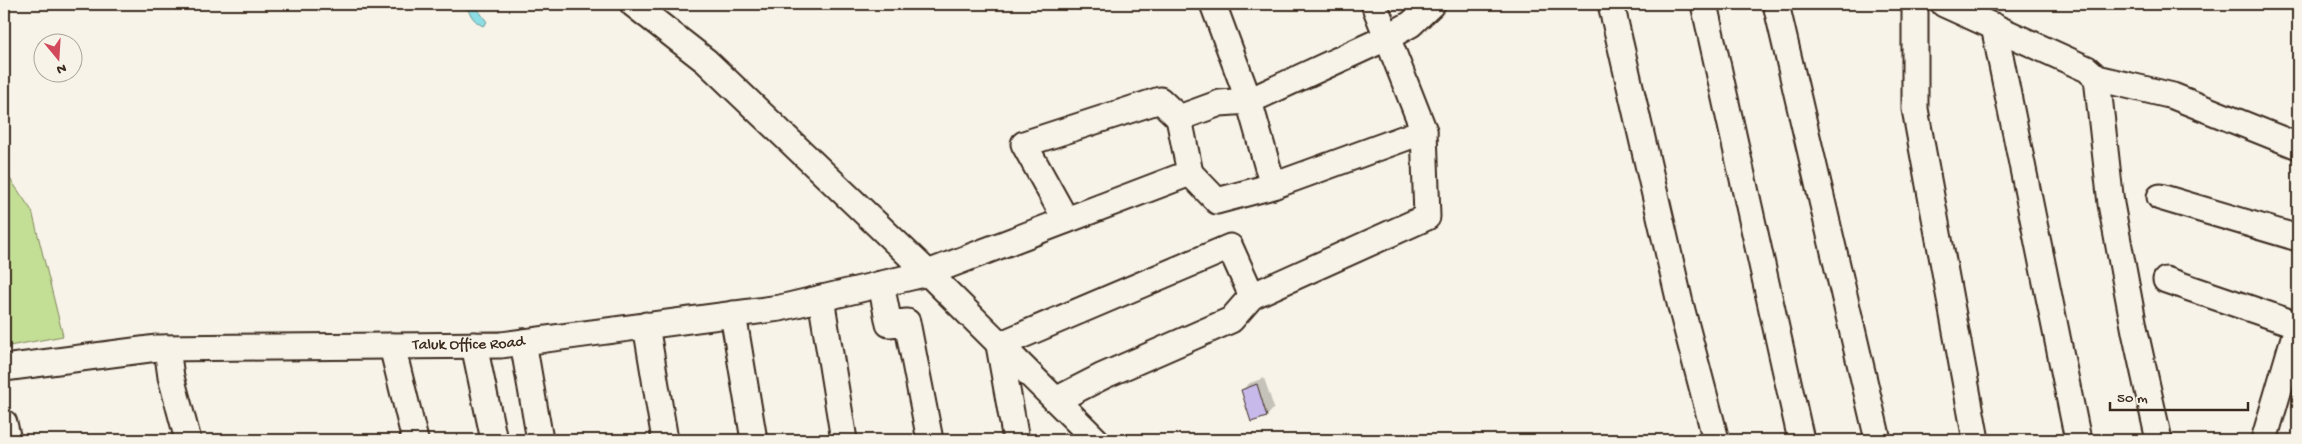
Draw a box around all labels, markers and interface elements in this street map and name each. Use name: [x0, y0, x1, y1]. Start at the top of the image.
north arrow: [32, 32, 82, 82]
text: N: [54, 58, 68, 77]
street label: Taluk Office Road: [411, 332, 528, 355]
scale bar: [2110, 379, 2247, 411]
text: 50 m: [2117, 390, 2148, 408]

